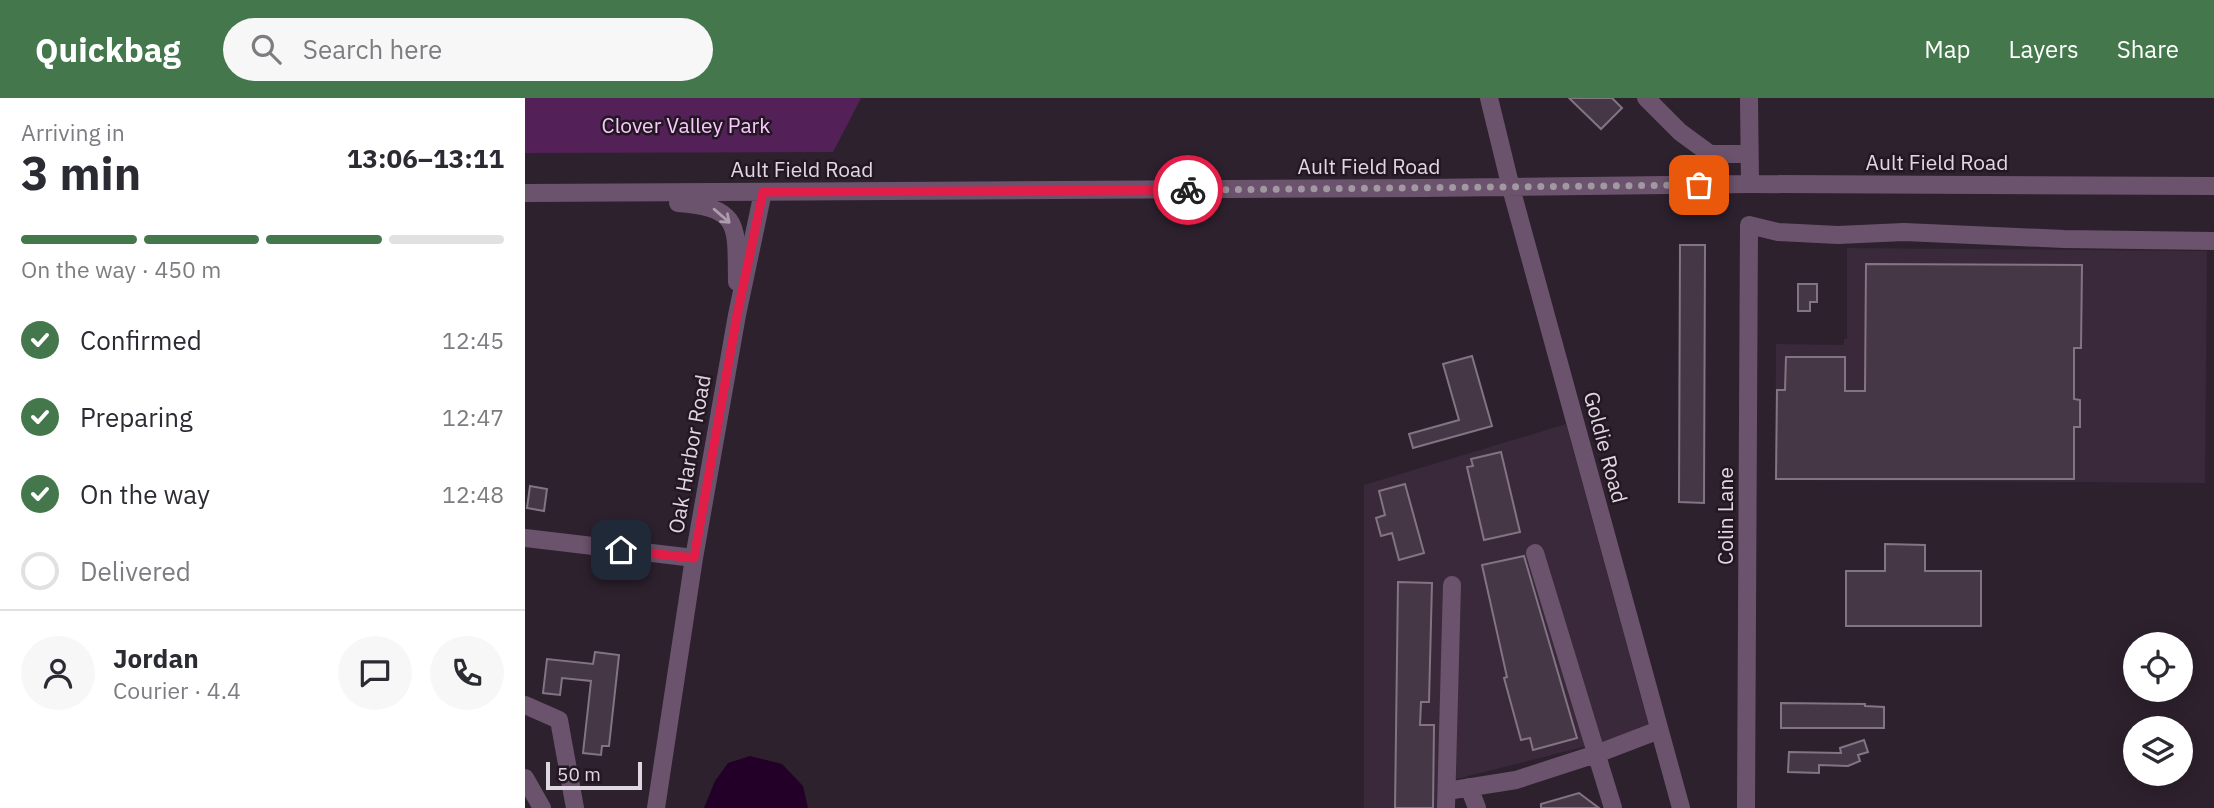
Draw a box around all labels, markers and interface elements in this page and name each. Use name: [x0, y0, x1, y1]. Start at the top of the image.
search box: [223, 18, 713, 81]
text: Quickbag: [35, 28, 181, 71]
icon: search: [247, 30, 285, 68]
text: Search here: [303, 32, 442, 66]
text: Map: [1924, 33, 1971, 65]
text: Layers: [2009, 33, 2079, 65]
text: Share: [2117, 33, 2179, 65]
park label: Clover Valley Park: [602, 111, 770, 139]
text: Arriving in: [21, 117, 125, 147]
text: 13:06–13:11: [347, 141, 504, 175]
text: 3 min: [21, 143, 141, 203]
street label: Ault Field Road: [1866, 148, 2008, 176]
street label: Ault Field Road: [1298, 152, 1440, 180]
street label: Ault Field Road: [731, 155, 873, 183]
courier: [1153, 155, 1223, 225]
pin: [1669, 155, 1729, 215]
icon: bag: [1680, 166, 1718, 204]
icon: bike: [1169, 171, 1207, 209]
one-way arrow: [713, 208, 731, 224]
text: On the way · 450 m: [21, 254, 221, 284]
icon: check: [21, 321, 59, 359]
text: Confirmed: [80, 323, 202, 357]
text: 12:45: [442, 325, 504, 355]
street label: Oak Harbor Road: [661, 372, 717, 536]
street label: Goldie Road: [1578, 388, 1634, 506]
icon: check: [21, 398, 59, 436]
text: Preparing: [80, 400, 193, 434]
text: 12:47: [442, 402, 504, 432]
street label: Colin Lane: [1711, 467, 1739, 565]
icon: check: [21, 475, 59, 513]
text: On the way: [80, 477, 210, 511]
text: 12:48: [442, 479, 504, 509]
pin: [591, 520, 651, 580]
icon: home: [602, 531, 640, 569]
text: Delivered: [80, 554, 191, 588]
map controls: [2123, 632, 2193, 786]
button: locate: [2123, 632, 2193, 702]
button: person: [21, 636, 95, 710]
button: chat: [338, 636, 412, 710]
button: phone: [430, 636, 504, 710]
text: Jordan: [113, 641, 199, 675]
text: Courier · 4.4: [113, 675, 241, 705]
button: layers: [2123, 716, 2193, 786]
scale bar: [546, 759, 642, 791]
text: 50 m: [557, 762, 601, 786]

